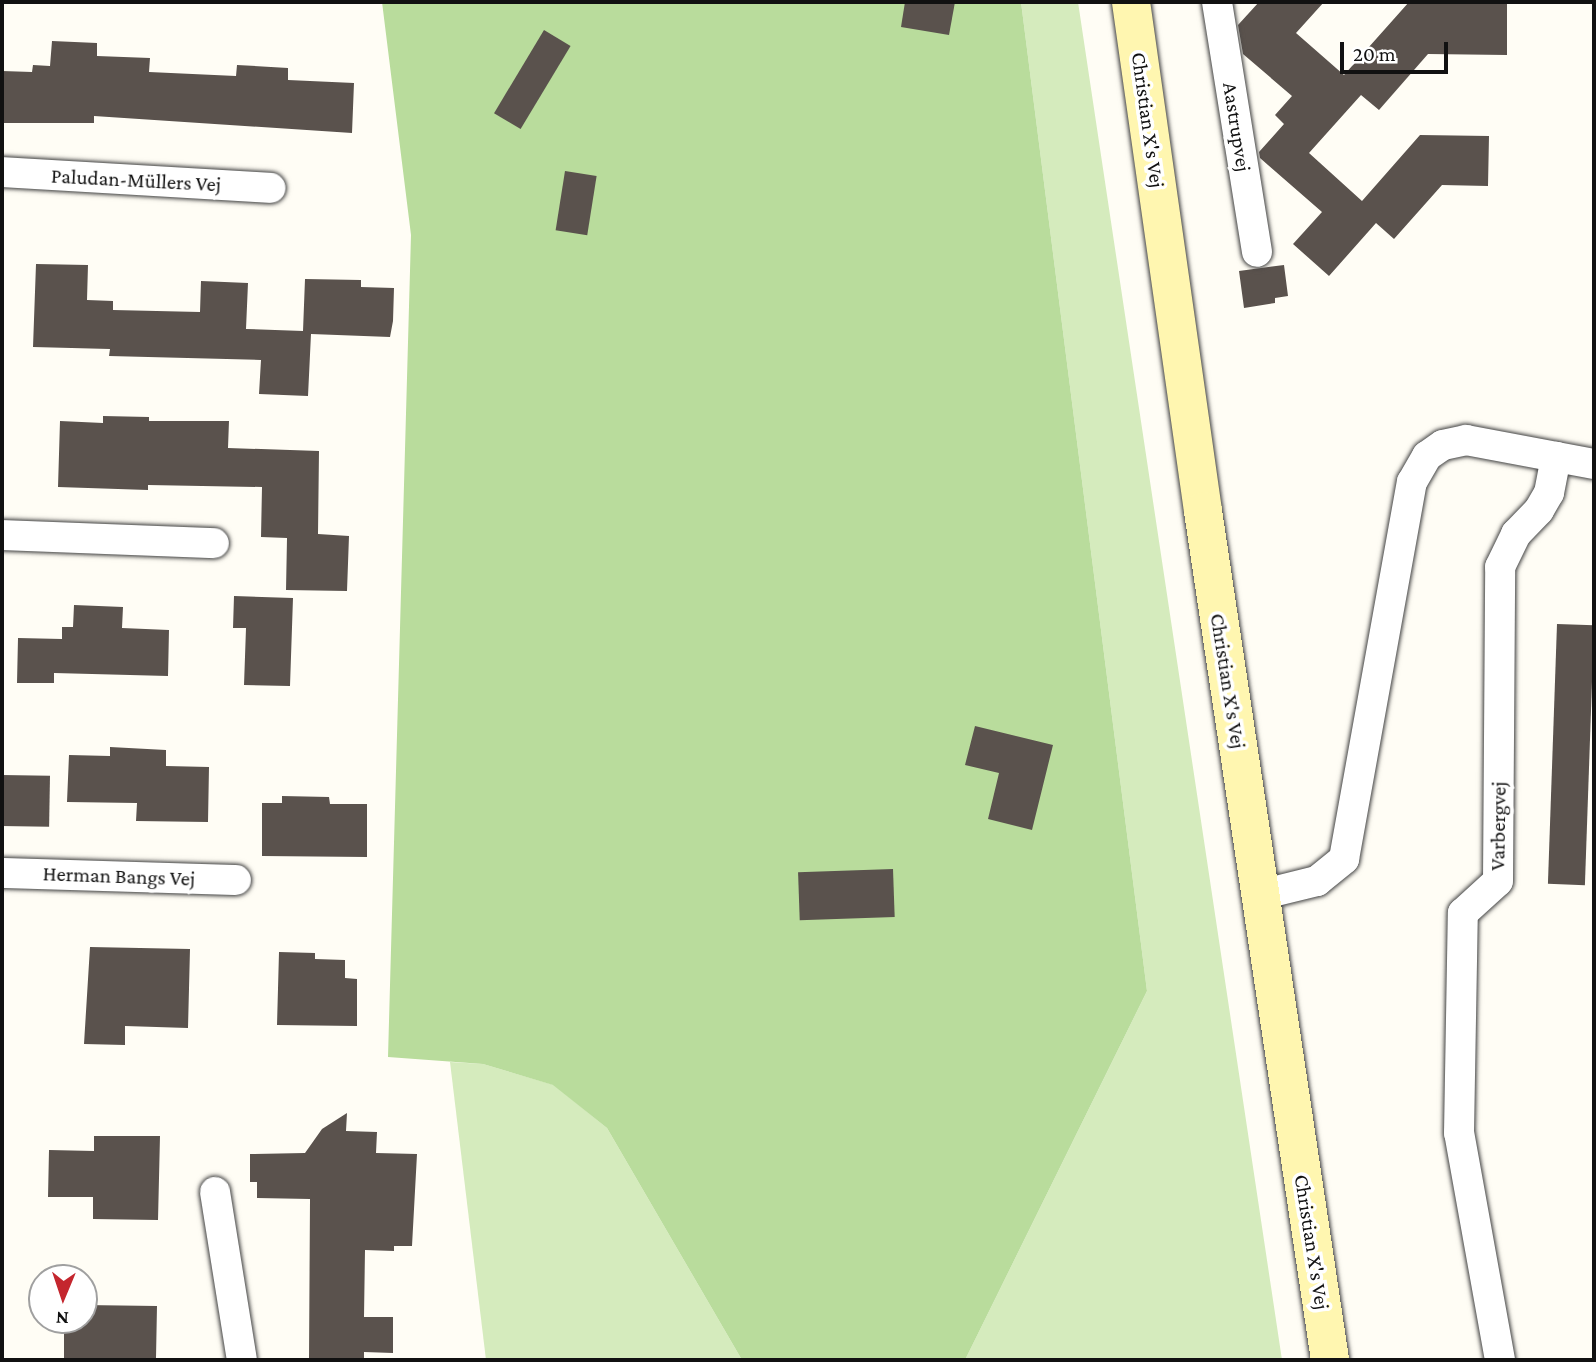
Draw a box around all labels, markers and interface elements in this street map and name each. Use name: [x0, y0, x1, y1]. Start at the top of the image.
scale bar: [1344, 28, 1452, 72]
text: 20 m: [1353, 42, 1396, 66]
street label: Christian X's Vej: [1126, 51, 1170, 189]
street label: Aastrupvej: [1217, 80, 1257, 174]
street label: Paludan-Müllers Vej: [50, 163, 222, 197]
street label: Christian X's Vej: [1205, 612, 1251, 750]
street label: Varbergvej: [1485, 781, 1511, 871]
street label: Herman Bangs Vej: [42, 861, 196, 891]
street label: Christian X's Vej: [1289, 1173, 1335, 1311]
north arrow: [28, 1264, 98, 1334]
text: N: [55, 1308, 69, 1329]

